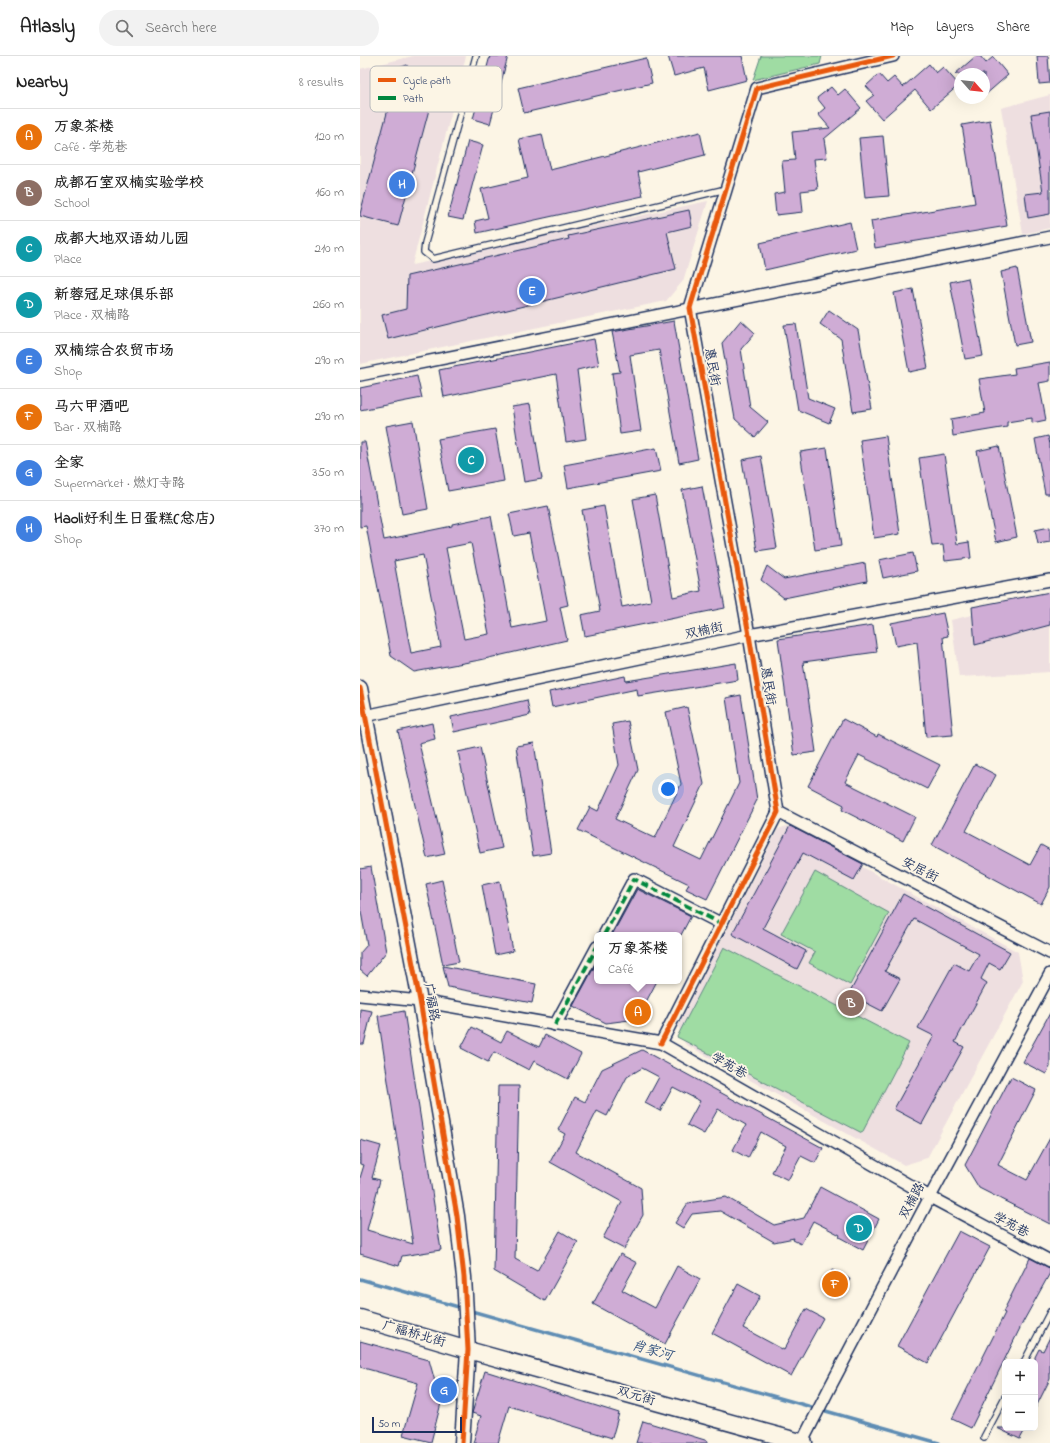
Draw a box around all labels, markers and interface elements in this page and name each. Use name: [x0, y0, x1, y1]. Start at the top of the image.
search box: [99, 10, 379, 46]
text: Atlasly: [20, 14, 75, 41]
icon: search: [113, 17, 135, 39]
text: Search here: [145, 17, 217, 39]
text: Map: [890, 17, 914, 38]
text: Layers: [936, 17, 974, 38]
text: Share: [996, 17, 1030, 38]
legend: [370, 66, 502, 112]
north arrow: [954, 68, 990, 104]
text: Nearby: [16, 70, 68, 95]
text: 8 results: [299, 73, 344, 92]
text: Cycle path: [403, 73, 451, 90]
text: Path: [403, 91, 424, 107]
text: 万象茶楼: [54, 116, 114, 138]
text: A: [25, 127, 33, 146]
text: 120 m: [314, 127, 344, 146]
text: Café · 学苑巷: [54, 138, 128, 157]
pin: H: [389, 169, 415, 199]
text: 成都石室双楠实验学校: [54, 172, 204, 194]
text: B: [25, 183, 33, 202]
text: 160 m: [315, 183, 344, 202]
text: School: [54, 194, 90, 213]
text: 成都大地双语幼儿园: [54, 228, 189, 250]
text: C: [25, 239, 33, 258]
text: 210 m: [314, 239, 344, 258]
text: Place: [54, 250, 82, 269]
pin: E: [519, 276, 545, 306]
text: 新蓉冠足球俱乐部: [54, 284, 174, 306]
text: D: [24, 295, 34, 314]
text: 260 m: [313, 295, 344, 314]
text: Place · 双楠路: [54, 306, 130, 325]
text: 双楠综合农贸市场: [54, 340, 174, 362]
street label: 惠民街: [699, 346, 725, 388]
text: E: [25, 351, 33, 370]
text: 290 m: [315, 351, 344, 370]
text: Shop: [54, 362, 82, 381]
text: 马六甲酒吧: [54, 396, 129, 418]
text: F: [25, 407, 33, 426]
text: 290 m: [315, 407, 344, 426]
text: Bar · 双楠路: [54, 418, 122, 437]
pin: C: [458, 445, 484, 475]
text: 全家: [54, 452, 84, 474]
text: G: [25, 463, 33, 482]
text: 350 m: [312, 463, 344, 482]
text: Supermarket · 燃灯寺路: [54, 474, 185, 493]
text: Haoli好利生日蛋糕(总店): [54, 508, 214, 530]
text: H: [25, 519, 33, 538]
text: 370 m: [314, 519, 344, 538]
text: Shop: [54, 530, 82, 549]
street label: 双楠街: [683, 618, 725, 644]
street label: 惠民街: [756, 665, 780, 707]
your location: [658, 779, 678, 799]
street label: 安居街: [898, 853, 942, 887]
popup: [594, 932, 682, 984]
text: 万象茶楼: [608, 938, 668, 960]
text: Café: [608, 960, 633, 979]
street label: 广福路: [418, 981, 444, 1023]
pin: B: [838, 988, 864, 1018]
pin: A: [625, 997, 651, 1027]
street label: 学苑巷: [707, 1048, 751, 1084]
street label: 双楠路: [894, 1179, 930, 1223]
street label: 学苑巷: [989, 1207, 1033, 1243]
pin: D: [846, 1213, 872, 1243]
pin: F: [822, 1269, 848, 1299]
street label: 广福桥北街: [380, 1316, 448, 1352]
water label: 肖家河: [629, 1335, 677, 1367]
map controls: [1002, 1359, 1038, 1431]
button: +: [1002, 1359, 1038, 1395]
pin: G: [431, 1375, 457, 1405]
street label: 双元街: [615, 1381, 657, 1411]
button: −: [1002, 1395, 1038, 1431]
scale bar: [372, 1415, 462, 1434]
text: 50 m: [378, 1416, 400, 1432]

